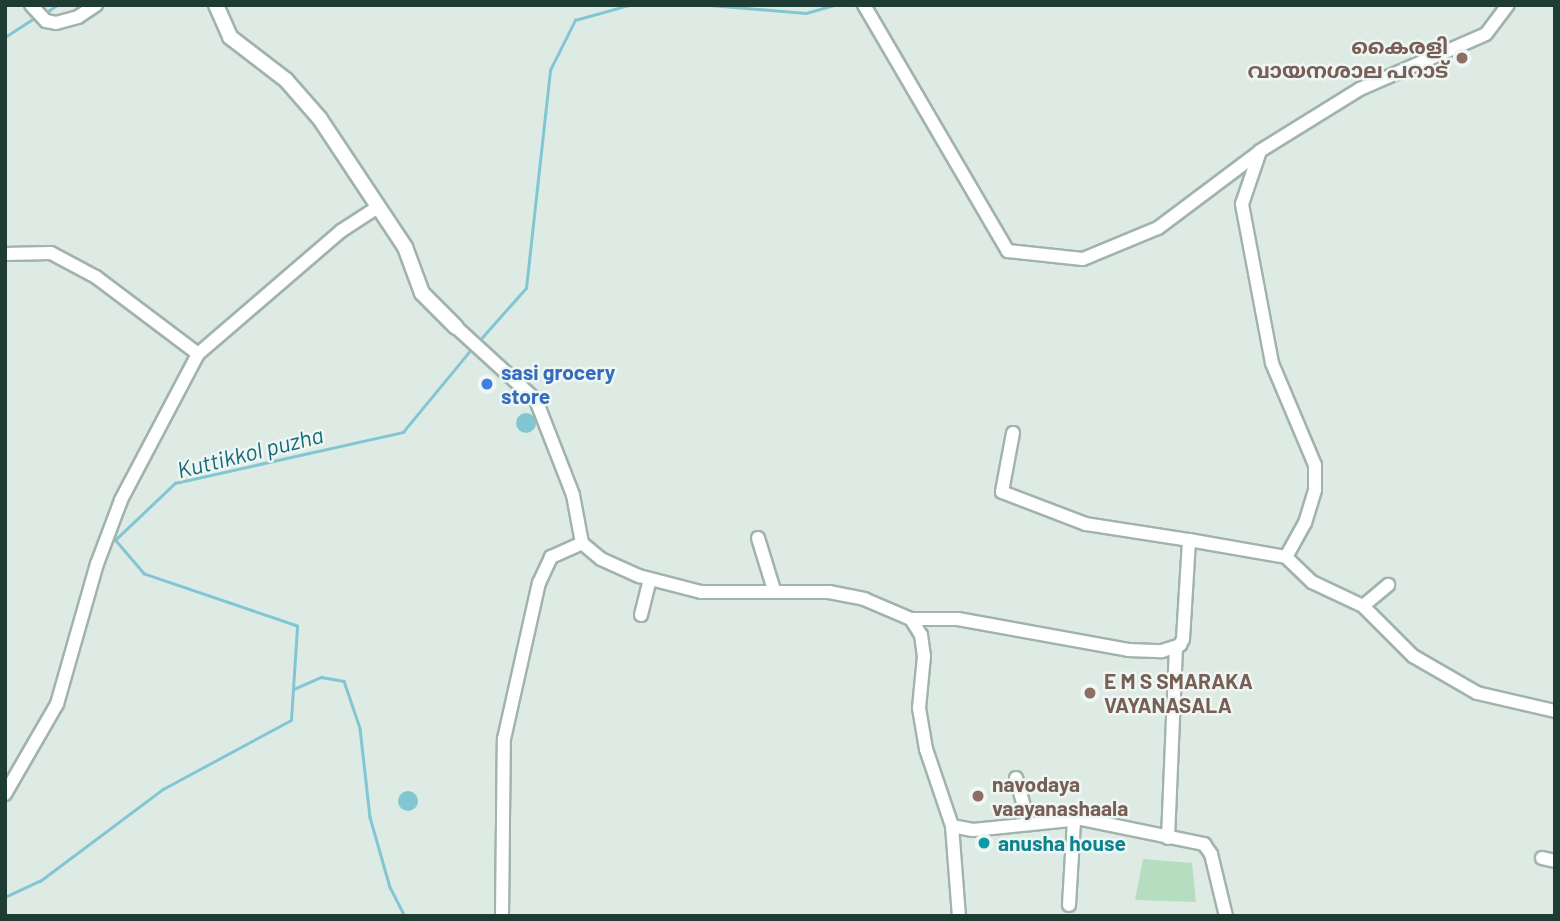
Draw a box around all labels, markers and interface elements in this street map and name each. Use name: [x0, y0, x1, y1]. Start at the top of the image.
place label: കൈരളി വായനശാല പറാട്: [1248, 33, 1448, 83]
marker: കൈരളി വായനശാല പറാട്: [1454, 50, 1470, 66]
place label: sasi grocery store: [501, 359, 615, 409]
marker: sasi grocery store: [479, 376, 495, 392]
water label: Kuttikkol puzha: [174, 421, 326, 483]
place label: E M S SMARAKA VAYANASALA: [1104, 668, 1253, 718]
marker: E M S SMARAKA VAYANASALA: [1082, 685, 1098, 701]
place label: navodaya vaayanashaala: [992, 771, 1128, 821]
marker: navodaya vaayanashaala: [970, 788, 986, 804]
place label: anusha house: [998, 830, 1126, 856]
marker: anusha house: [976, 835, 992, 851]

